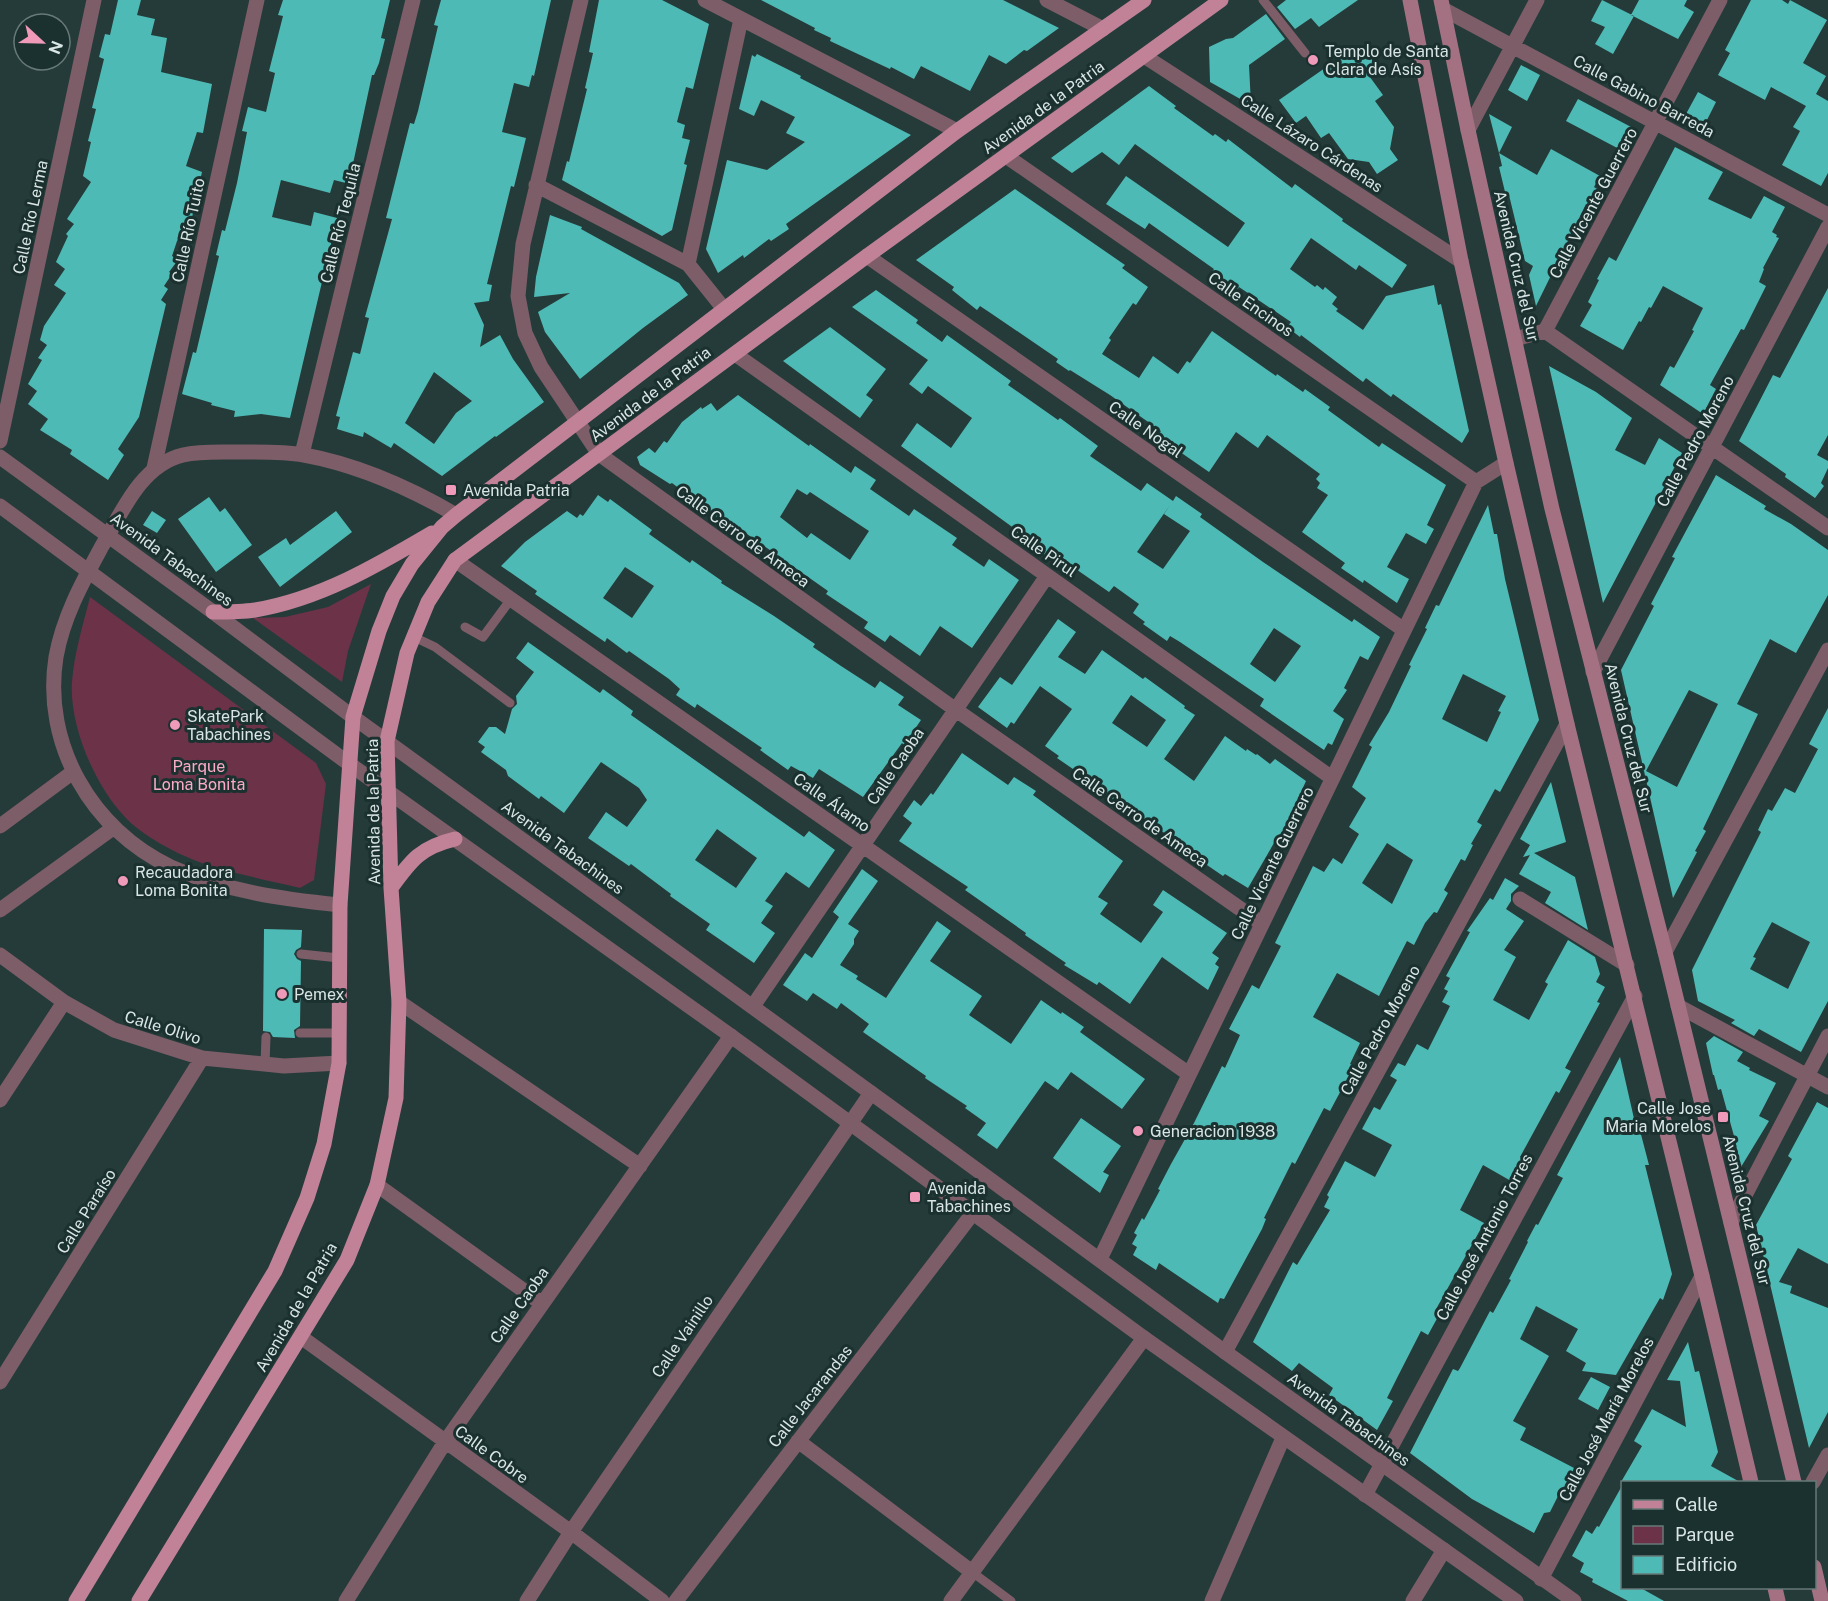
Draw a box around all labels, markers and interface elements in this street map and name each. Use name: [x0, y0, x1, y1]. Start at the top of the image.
north arrow: [12, 12, 72, 72]
text: N: [44, 38, 67, 57]
place label: Templo de Santa Clara de Asís: [1325, 42, 1449, 79]
street label: Calle Gabino Barreda: [1570, 51, 1718, 142]
marker: Templo de Santa Clara de Asís: [1306, 53, 1320, 67]
street label: Avenida de la Patria: [979, 57, 1108, 158]
street label: Calle Lázaro Cárdenas: [1237, 90, 1386, 196]
street label: Calle Vicente Guerrero: [1546, 125, 1641, 282]
street label: Calle Río Lerma: [9, 158, 52, 276]
street label: Calle Río Tequila: [316, 161, 365, 285]
street label: Calle Río Tuito: [168, 176, 209, 284]
street label: Avenida Cruz del Sur: [1490, 189, 1543, 344]
street label: Calle Encinos: [1204, 268, 1297, 341]
street label: Avenida de la Patria: [586, 343, 714, 446]
street label: Calle Pedro Moreno: [1653, 372, 1738, 510]
street label: Calle Nogal: [1105, 397, 1187, 462]
place label: Avenida Patria: [463, 481, 570, 500]
street label: Calle Cerro de Ameca: [672, 481, 813, 591]
marker: Avenida Patria: [444, 483, 458, 497]
street label: Avenida Tabachines: [107, 509, 237, 610]
street label: Calle Pirul: [1007, 522, 1081, 581]
street label: Avenida Cruz del Sur: [1601, 661, 1656, 815]
place label: SkatePark Tabachines: [187, 707, 271, 744]
marker: SkatePark Tabachines: [168, 718, 182, 732]
street label: Calle Caoba: [863, 724, 928, 808]
street label: Avenida de la Patria: [363, 739, 384, 885]
park label: Parque Loma Bonita: [153, 757, 245, 794]
street label: Calle Cerro de Ameca: [1068, 764, 1211, 871]
street label: Calle Álamo: [790, 768, 874, 836]
street label: Calle Vicente Guerrero: [1227, 783, 1318, 943]
street label: Avenida Tabachines: [498, 797, 628, 898]
place label: Recaudadora Loma Bonita: [135, 863, 233, 900]
marker: Recaudadora Loma Bonita: [116, 874, 130, 888]
street label: Calle Pedro Moreno: [1337, 962, 1424, 1099]
place label: Pemex: [294, 985, 344, 1004]
marker: Pemex: [275, 987, 289, 1001]
street label: Calle Olivo: [122, 1007, 203, 1048]
place label: Calle Jose Maria Morelos: [1605, 1099, 1711, 1136]
marker: Calle Jose Maria Morelos: [1716, 1110, 1730, 1124]
place label: Generacion 1938: [1150, 1122, 1275, 1141]
marker: Generacion 1938: [1131, 1124, 1145, 1138]
street label: Avenida Cruz del Sur: [1719, 1133, 1774, 1287]
street label: Calle José Antonio Torres: [1432, 1151, 1537, 1324]
street label: Calle Paraíso: [53, 1165, 120, 1257]
place label: Avenida Tabachines: [927, 1179, 1011, 1216]
marker: Avenida Tabachines: [908, 1190, 922, 1204]
street label: Avenida de la Patria: [252, 1239, 341, 1375]
street label: Calle Caoba: [486, 1263, 553, 1347]
street label: Calle Vainillo: [648, 1291, 717, 1381]
street label: Calle José María Morelos: [1555, 1334, 1658, 1505]
street label: Calle Jacarandas: [765, 1341, 856, 1451]
street label: Avenida Tabachines: [1284, 1369, 1414, 1470]
street label: Calle Cobre: [451, 1421, 532, 1487]
legend: [1621, 1481, 1816, 1589]
text: Calle: [1675, 1494, 1718, 1515]
text: Parque: [1675, 1524, 1735, 1545]
text: Edificio: [1675, 1554, 1737, 1575]

